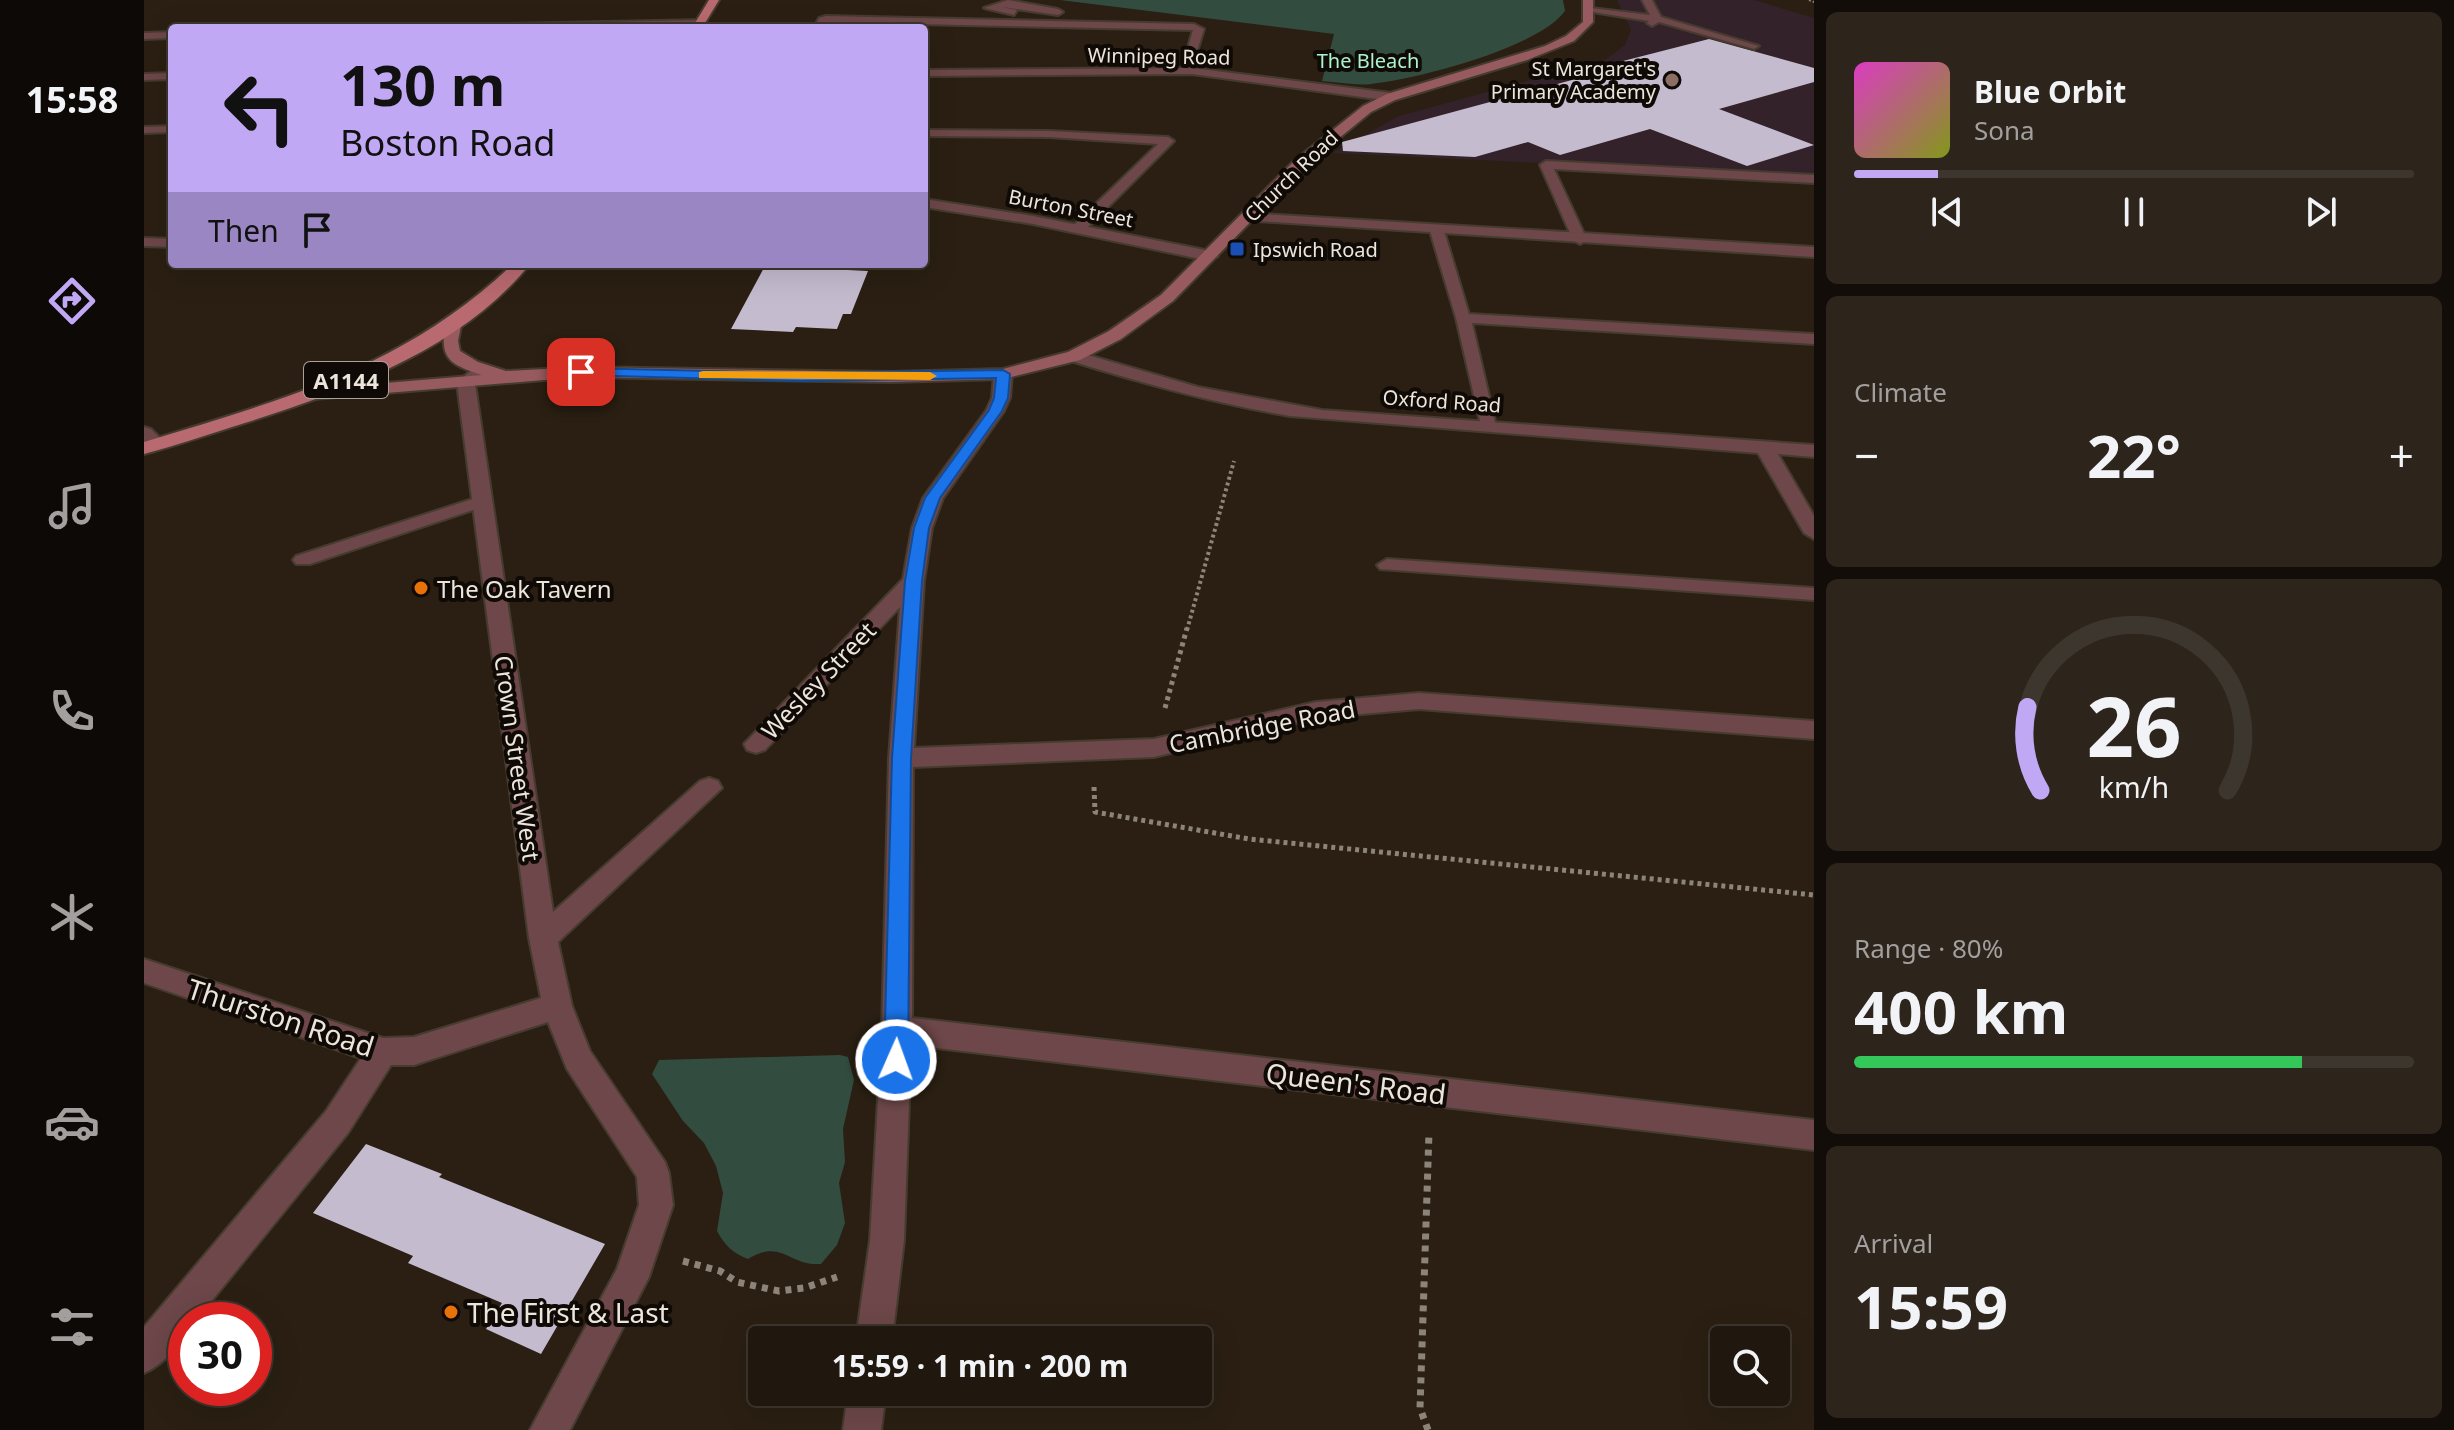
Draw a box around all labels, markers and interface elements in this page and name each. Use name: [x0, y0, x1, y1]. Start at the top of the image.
street label: Winnipeg Road: [1087, 41, 1231, 71]
text: 130 m: [340, 46, 505, 122]
park label: The Bleach: [1317, 47, 1419, 74]
place label: St Margaret's Primary Academy: [1491, 55, 1657, 105]
icon: left: [208, 56, 312, 160]
marker: St Margaret's Primary Academy: [1663, 71, 1681, 89]
text: Blue Orbit: [1974, 71, 2126, 112]
text: 15:58: [26, 75, 118, 124]
text: Sona: [1974, 112, 2035, 148]
text: Boston Road: [340, 118, 555, 167]
street label: Church Road: [1238, 124, 1344, 228]
street label: Burton Street: [1006, 183, 1136, 233]
icon: previous: [1925, 190, 1969, 234]
icon: pause: [2112, 190, 2156, 234]
icon: next: [2299, 190, 2343, 234]
icon: arrive: [295, 208, 339, 252]
text: Then: [208, 210, 279, 251]
place label: Ipswich Road: [1253, 236, 1378, 263]
marker: Ipswich Road: [1228, 240, 1246, 258]
icon: directions: [44, 273, 100, 329]
pin: [547, 338, 615, 406]
icon: arrive: [559, 350, 603, 394]
road number: A1144: [304, 362, 388, 398]
text: Climate: [1854, 374, 1947, 410]
street label: Oxford Road: [1382, 383, 1502, 419]
text: 22°: [2087, 414, 2181, 496]
text: −: [1854, 425, 1879, 485]
text: +: [2389, 425, 2414, 485]
icon: music: [44, 478, 100, 534]
place label: The Oak Tavern: [437, 572, 612, 605]
marker: The Oak Tavern: [412, 579, 430, 597]
street label: Wesley Street: [753, 614, 883, 746]
street label: Crown Street West: [487, 653, 549, 863]
text: 26: [2086, 668, 2182, 781]
icon: phone: [44, 683, 100, 739]
street label: Cambridge Road: [1166, 692, 1358, 760]
text: km/h: [2099, 767, 2169, 806]
icon: climate: [44, 889, 100, 945]
text: Range · 80%: [1854, 930, 2003, 966]
street label: Thurston Road: [183, 969, 379, 1065]
text: 400 km: [1854, 970, 2068, 1052]
position arrow: [854, 1018, 938, 1102]
street label: Queen's Road: [1264, 1053, 1448, 1113]
icon: car: [44, 1094, 100, 1150]
text: Arrival: [1854, 1225, 1933, 1261]
text: 15:59: [1854, 1265, 2008, 1347]
place label: The First & Last: [467, 1293, 669, 1331]
icon: filters: [44, 1299, 100, 1355]
speed limit sign: 30: [168, 1302, 272, 1406]
marker: The First & Last: [442, 1303, 460, 1321]
map controls: [1710, 1326, 1790, 1406]
button: search: [1710, 1326, 1790, 1406]
text: 15:59 · 1 min · 200 m: [832, 1345, 1128, 1386]

